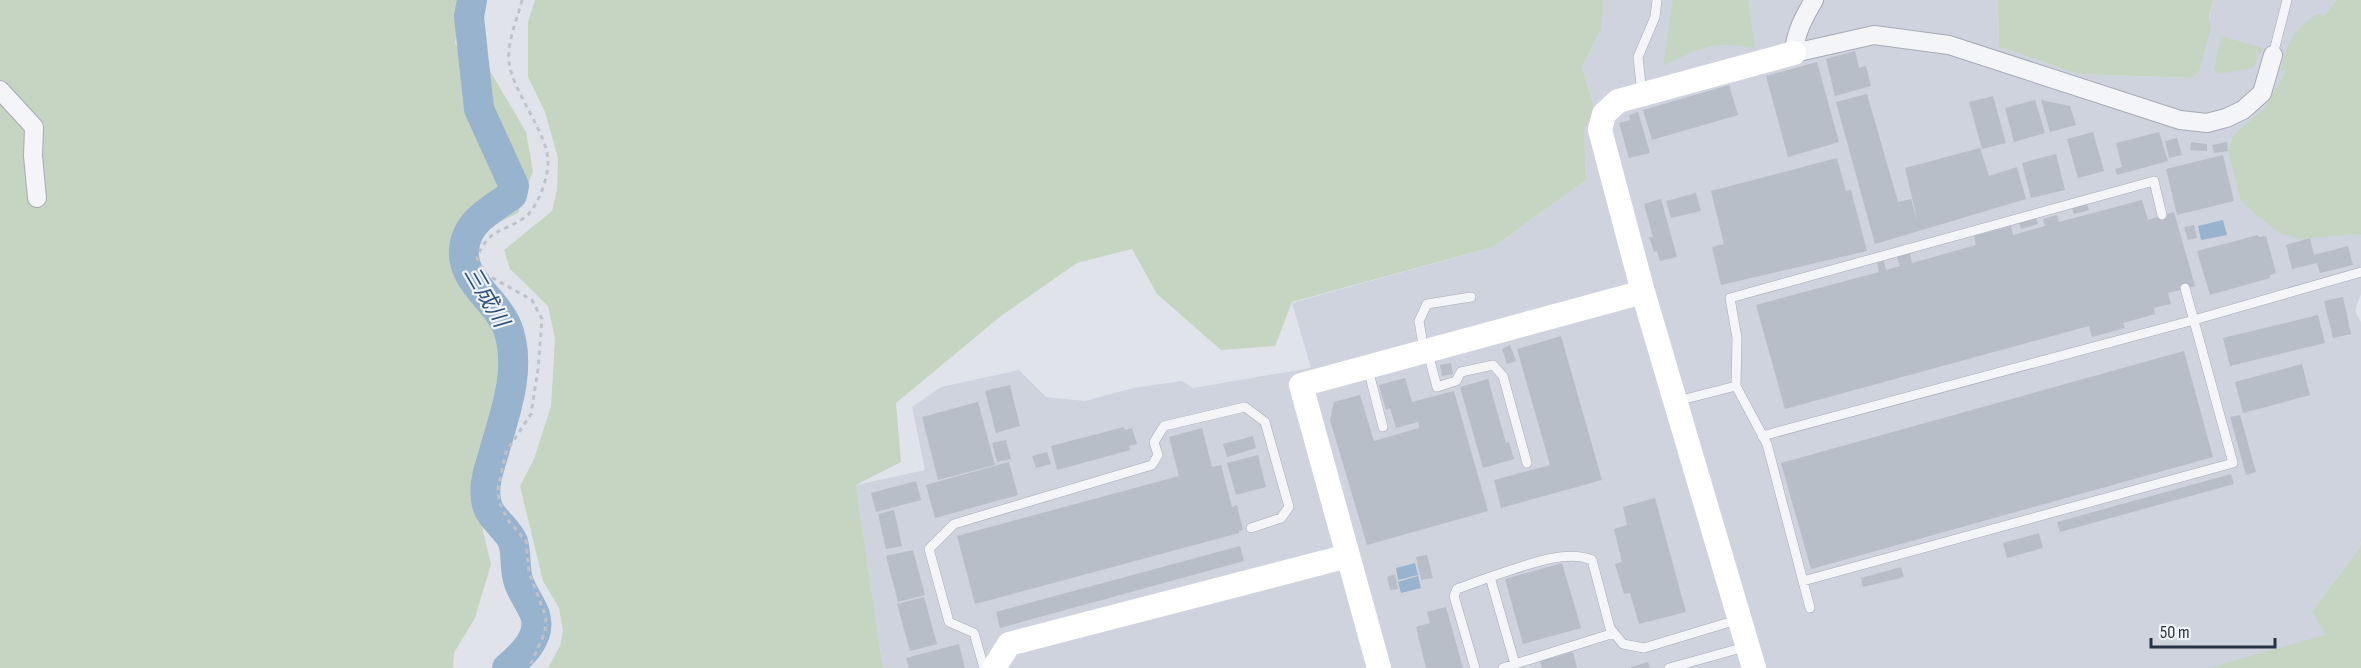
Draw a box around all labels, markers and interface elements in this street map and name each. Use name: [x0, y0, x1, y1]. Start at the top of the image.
water label: 三成川: [458, 262, 515, 334]
scale bar: [2151, 611, 2276, 649]
text: 50 m: [2160, 622, 2190, 643]

